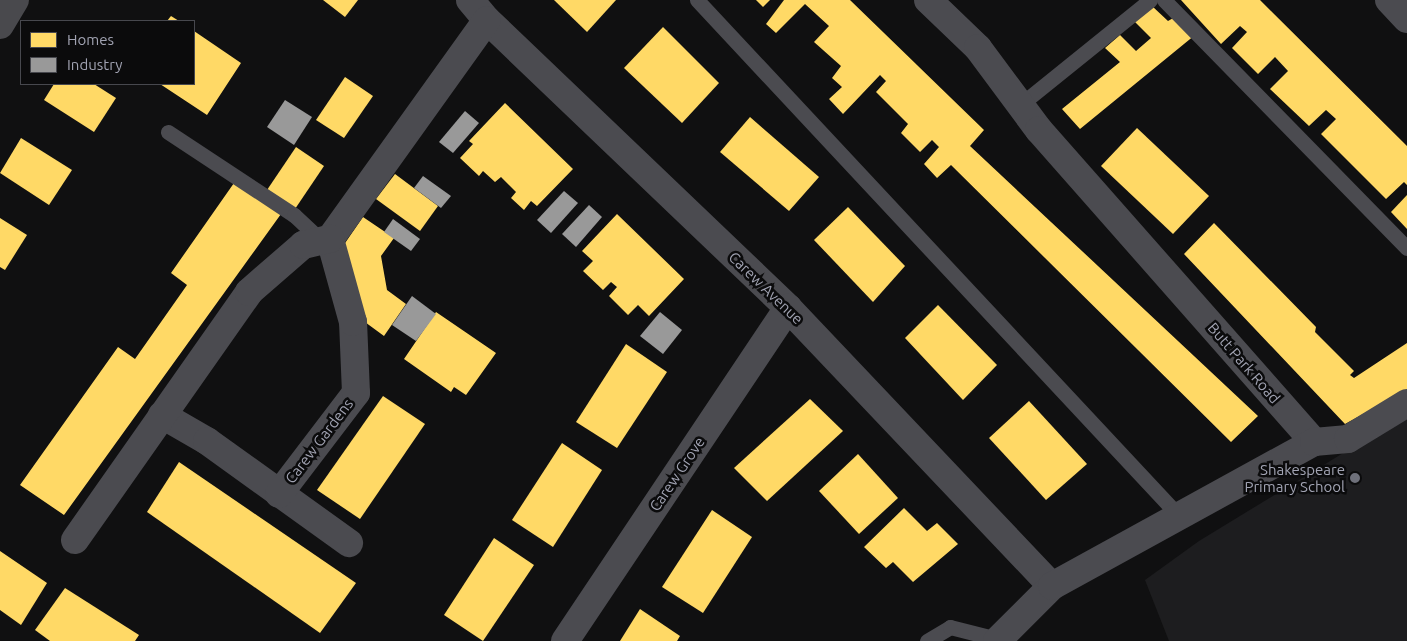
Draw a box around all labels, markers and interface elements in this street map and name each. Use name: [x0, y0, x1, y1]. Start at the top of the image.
legend: [20, 20, 195, 85]
text: Homes: [67, 31, 114, 48]
text: Industry: [67, 56, 122, 73]
street label: Carew Avenue: [725, 248, 807, 328]
street label: Butt Park Road: [1204, 319, 1284, 407]
street label: Carew Gardens: [281, 395, 357, 487]
street label: Carew Grove: [646, 433, 708, 515]
place label: Shakespeare Primary School: [1244, 460, 1345, 495]
marker: Shakespeare Primary School: [1349, 472, 1361, 484]

